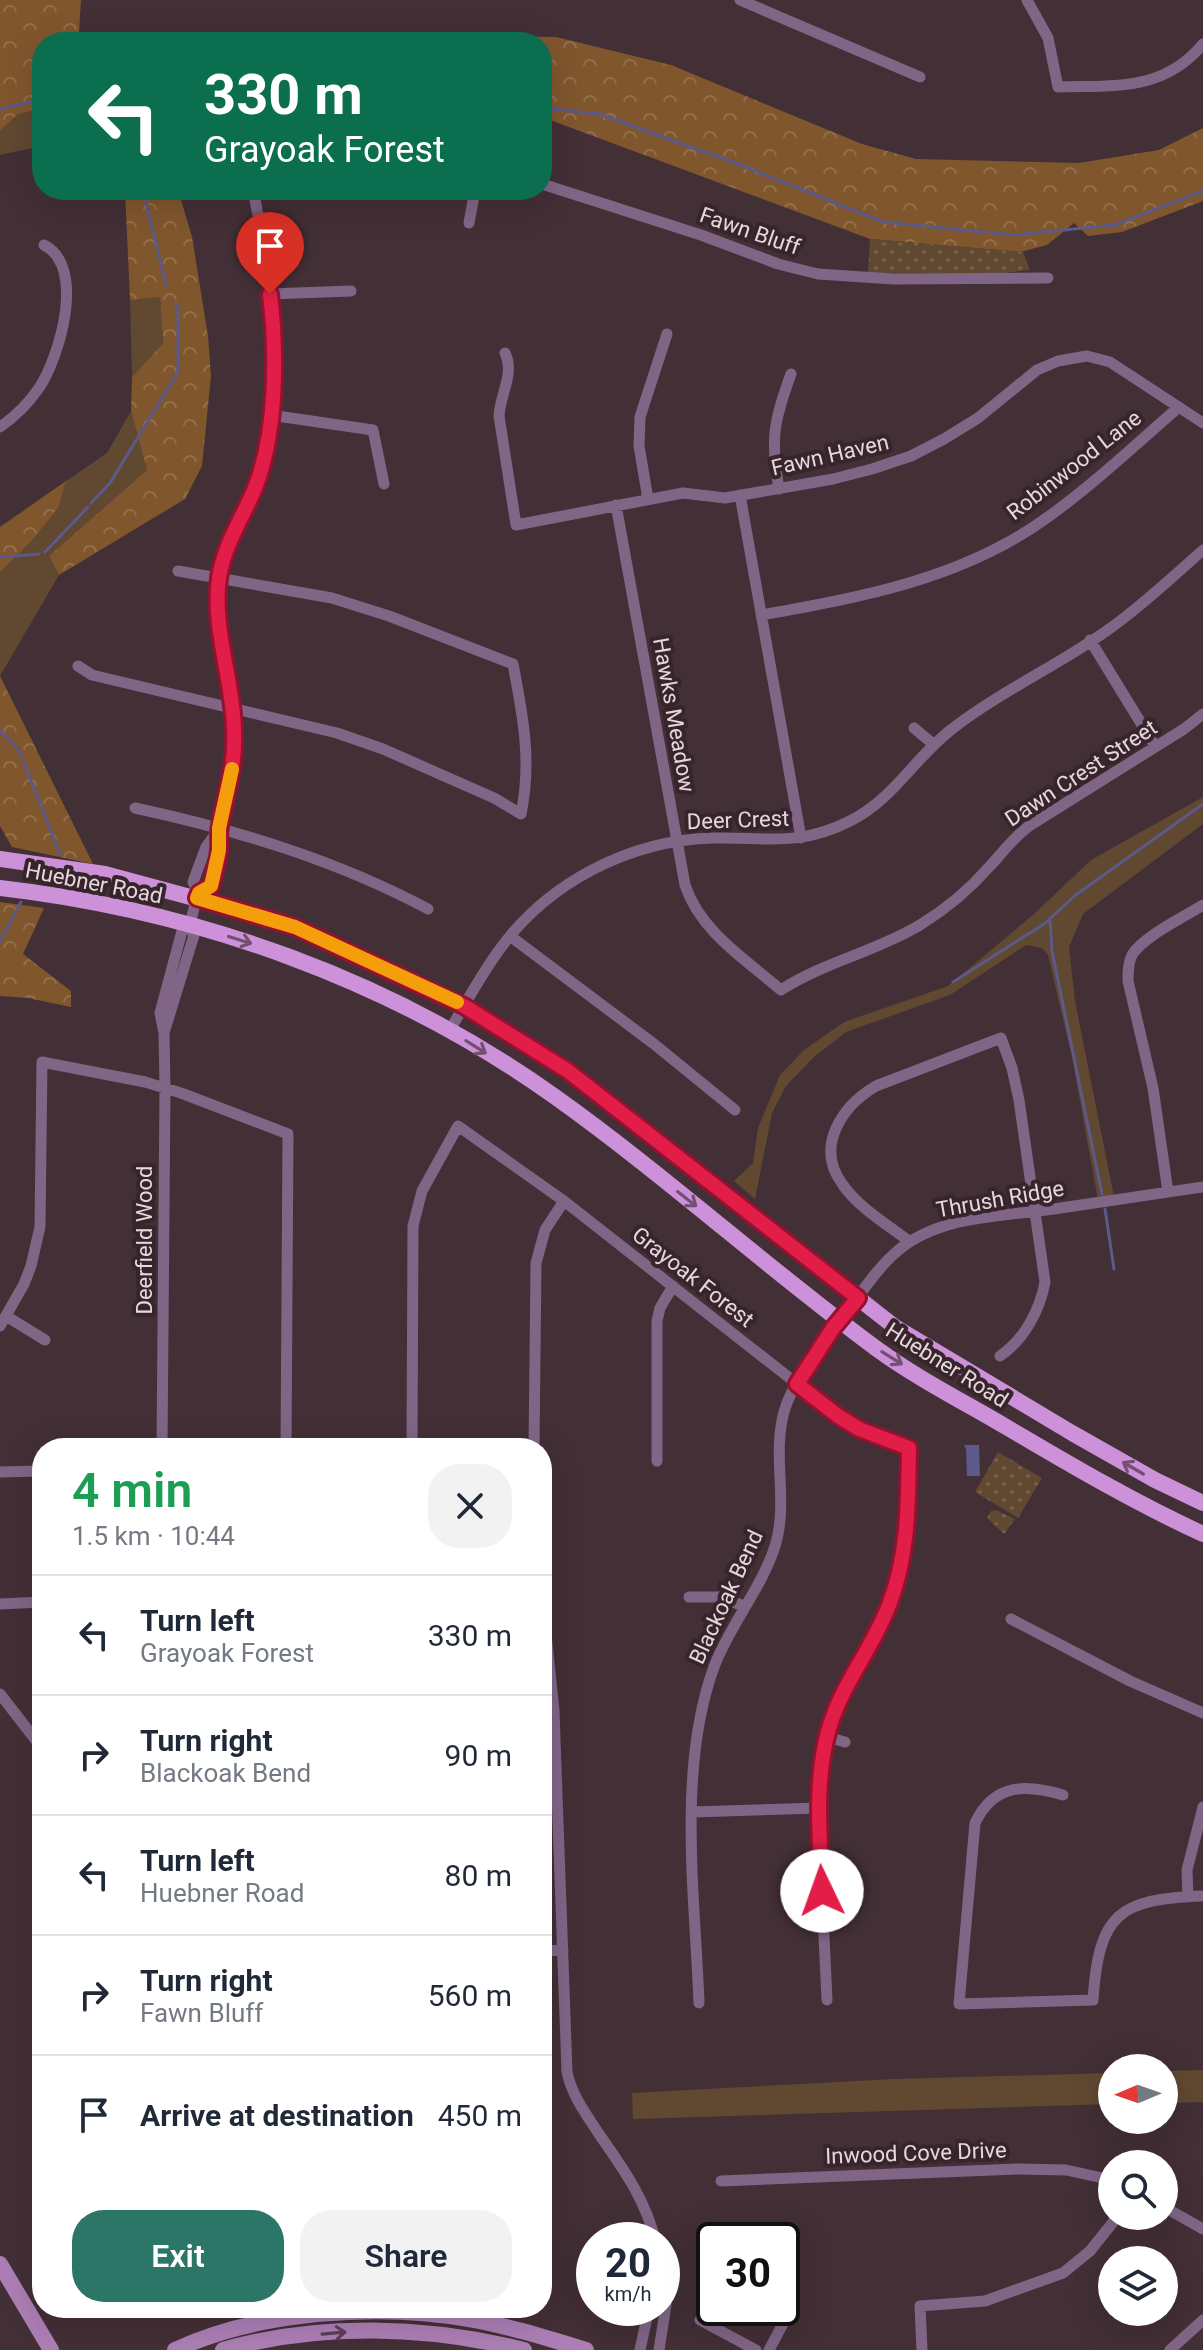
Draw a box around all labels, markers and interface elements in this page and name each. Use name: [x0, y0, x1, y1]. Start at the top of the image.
text: 330 m: [204, 62, 363, 128]
icon: left: [72, 64, 176, 168]
text: Grayoak Forest: [204, 129, 445, 171]
street label: Fawn Bluff: [697, 202, 804, 260]
pin: [236, 212, 304, 294]
icon: arrive: [248, 224, 292, 268]
street label: Robinwood Lane: [1002, 405, 1146, 525]
street label: Fawn Haven: [769, 429, 891, 481]
street label: Hawks Meadow: [648, 636, 700, 795]
street label: Dawn Crest Street: [1000, 715, 1162, 831]
street label: Deer Crest: [686, 806, 790, 834]
street label: Huebner Road: [23, 857, 165, 909]
one-way arrow: [227, 934, 252, 948]
one-way arrow: [464, 1039, 487, 1055]
street label: Deerfield Wood: [132, 1166, 157, 1314]
street label: Thrush Ridge: [934, 1175, 1066, 1223]
one-way arrow: [676, 1190, 697, 1208]
street label: Grayoak Forest: [627, 1222, 759, 1332]
street label: Huebner Road: [881, 1318, 1013, 1412]
one-way arrow: [880, 1351, 903, 1367]
one-way arrow: [1122, 1460, 1145, 1476]
text: 4 min: [72, 1462, 192, 1519]
button: close: [428, 1464, 512, 1548]
text: 1.5 km · 10:44: [72, 1521, 235, 1551]
street label: Blackoak Bend: [684, 1526, 768, 1668]
text: Turn left: [140, 1603, 255, 1638]
icon: left: [72, 1613, 116, 1657]
text: 330 m: [428, 1618, 512, 1653]
text: Grayoak Forest: [140, 1638, 314, 1668]
text: Turn right: [140, 1723, 273, 1758]
icon: right: [72, 1733, 116, 1777]
text: 90 m: [445, 1738, 512, 1773]
text: Blackoak Bend: [140, 1758, 311, 1788]
text: Turn left: [140, 1843, 255, 1878]
position arrow: [780, 1849, 864, 1933]
icon: left: [72, 1853, 116, 1897]
text: 80 m: [445, 1858, 512, 1893]
text: Huebner Road: [140, 1878, 304, 1908]
text: Turn right: [140, 1963, 273, 1998]
icon: right: [72, 1973, 116, 2017]
text: 560 m: [428, 1978, 512, 2013]
text: Fawn Bluff: [140, 1998, 263, 2028]
north arrow: [1098, 2054, 1178, 2134]
map controls: [1098, 2054, 1178, 2326]
icon: arrive: [72, 2093, 116, 2137]
text: Arrive at destination: [140, 2098, 414, 2133]
text: 450 m: [438, 2098, 522, 2133]
street label: Inwood Cove Drive: [825, 2137, 1007, 2169]
button: search: [1098, 2150, 1178, 2230]
button: Exit: [72, 2210, 284, 2302]
button: Share: [300, 2210, 512, 2302]
speed limit sign: 30: [696, 2222, 800, 2326]
text: 20: [605, 2240, 651, 2287]
button: layers: [1098, 2246, 1178, 2326]
text: km/h: [605, 2282, 651, 2306]
one-way arrow: [320, 2325, 347, 2340]

